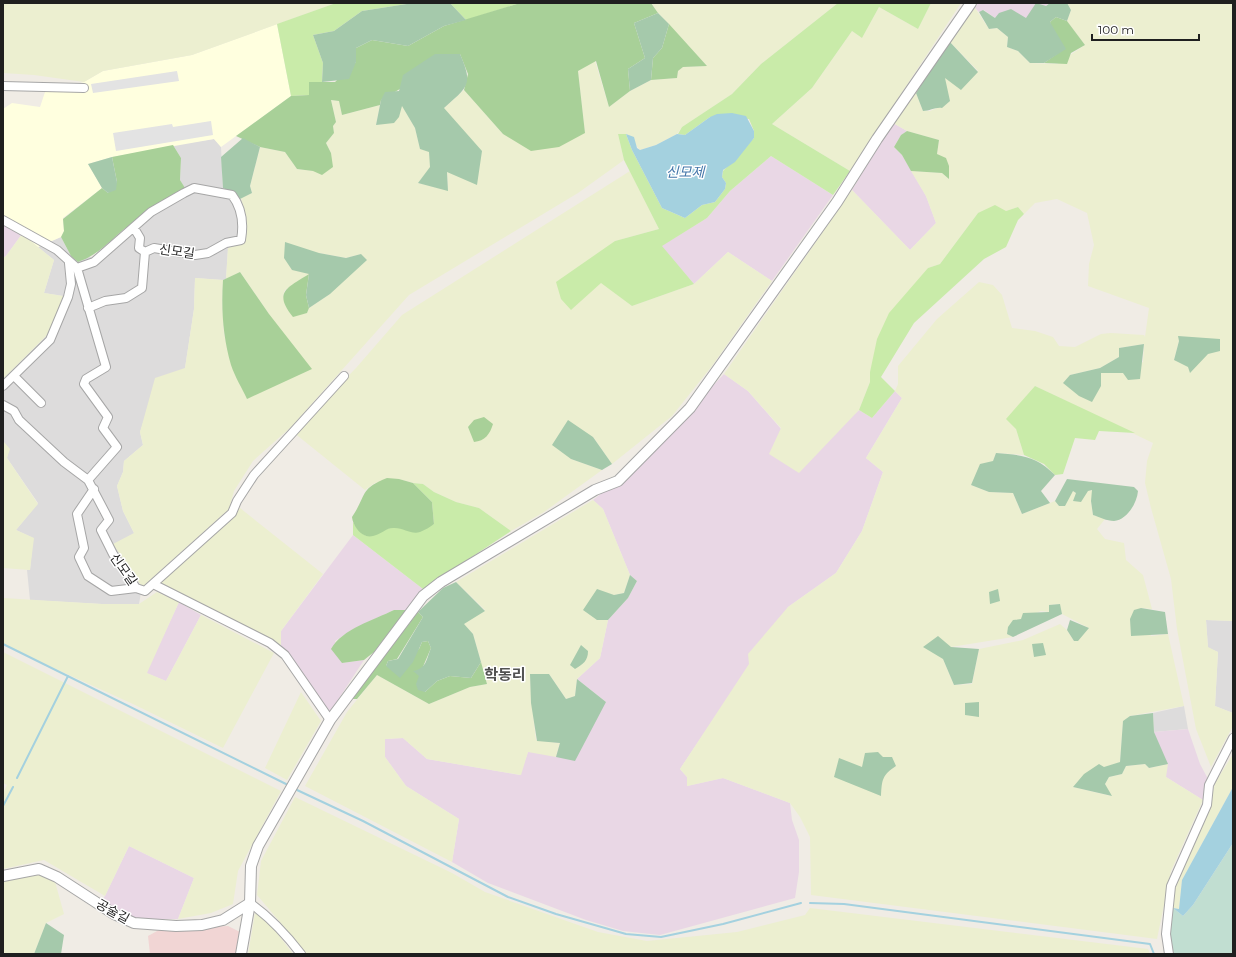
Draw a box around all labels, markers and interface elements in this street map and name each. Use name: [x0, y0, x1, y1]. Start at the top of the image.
scale bar: [1092, 16, 1199, 42]
text: 100 m: [1098, 22, 1134, 37]
water label: 신모제: [666, 163, 706, 181]
street label: 신모길: [158, 241, 196, 261]
street label: 신모길: [107, 550, 141, 588]
district label: 학동리: [484, 665, 526, 684]
street label: 공술길: [93, 895, 133, 927]

